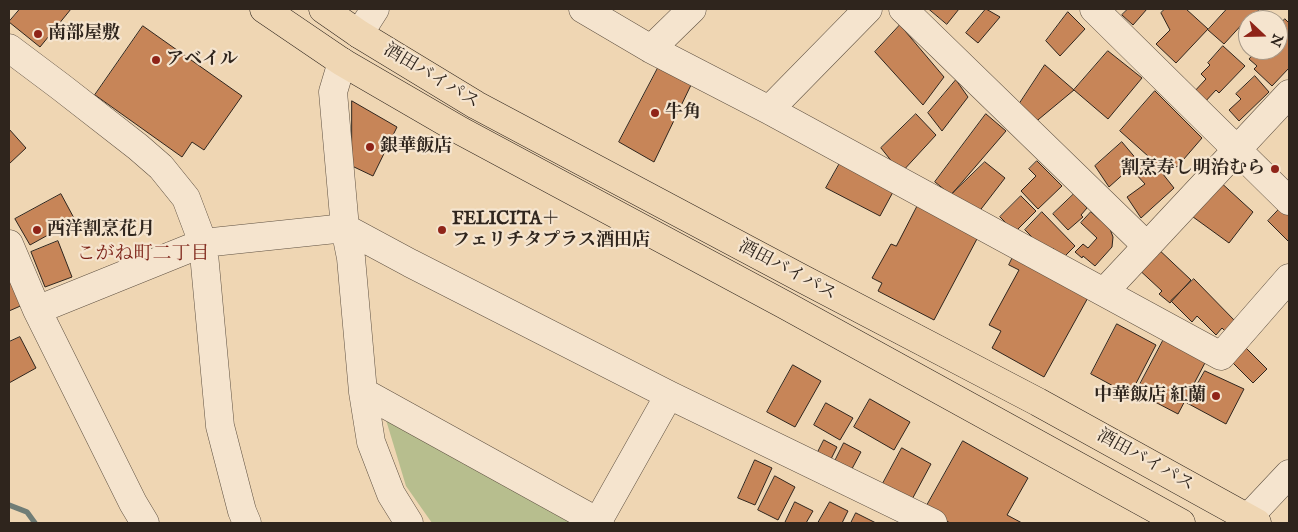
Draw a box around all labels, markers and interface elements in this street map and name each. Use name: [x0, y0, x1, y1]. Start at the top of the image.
north arrow: [1238, 10, 1288, 60]
place label: 南部屋敷: [48, 23, 120, 45]
marker: 南部屋敷: [32, 28, 44, 40]
text: N: [1265, 31, 1287, 49]
street label: 酒田バイパス: [379, 40, 483, 114]
place label: アベイル: [166, 49, 238, 71]
marker: アベイル: [150, 54, 162, 66]
place label: 牛角: [665, 102, 701, 124]
marker: 牛角: [649, 107, 661, 119]
place label: 銀華飯店: [380, 136, 452, 158]
marker: 銀華飯店: [364, 141, 376, 153]
place label: 割烹寿し明治むら: [1121, 158, 1265, 180]
marker: 割烹寿し明治むら: [1269, 163, 1281, 175]
place label: FELICITA＋ フェリチタプラス酒田店: [452, 209, 650, 252]
place label: 西洋割烹花月: [47, 219, 155, 241]
marker: 西洋割烹花月: [31, 224, 43, 236]
marker: FELICITA＋ フェリチタプラス酒田店: [436, 224, 448, 236]
street label: 酒田バイパス: [734, 236, 840, 306]
district label: こがね町二丁目: [77, 244, 209, 266]
place label: 中華飯店 紅蘭: [1094, 385, 1206, 407]
marker: 中華飯店 紅蘭: [1210, 390, 1222, 402]
street label: 酒田バイパス: [1093, 425, 1197, 497]

